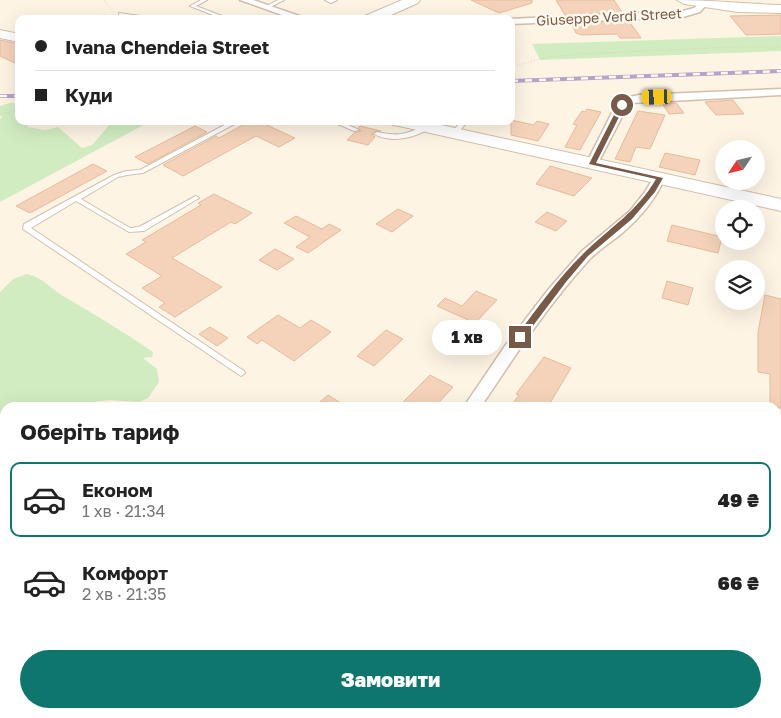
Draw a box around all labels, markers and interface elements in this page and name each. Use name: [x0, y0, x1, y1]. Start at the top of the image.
street label: Giuseppe Verdi Street: [536, 4, 682, 29]
text: Ivana Chendeia Street: [65, 35, 269, 58]
text: Куди: [65, 83, 113, 106]
car: [641, 89, 672, 105]
route start: [611, 94, 633, 116]
north arrow: [715, 140, 765, 190]
map controls: [715, 140, 765, 310]
button: locate: [715, 200, 765, 250]
button: layers: [715, 260, 765, 310]
callout: 1 хв: [432, 320, 502, 354]
route end: [509, 326, 531, 348]
text: 1 хв: [451, 327, 483, 347]
text: Оберіть тариф: [20, 418, 179, 445]
icon: car: [22, 477, 67, 522]
text: Економ: [82, 478, 153, 501]
text: 49 ₴: [718, 488, 759, 511]
text: 1 хв · 21:34: [82, 501, 165, 521]
icon: car: [22, 560, 67, 605]
text: Комфорт: [82, 561, 168, 584]
text: 66 ₴: [718, 571, 759, 594]
text: 2 хв · 21:35: [82, 584, 166, 604]
button: Замовити: [20, 650, 761, 708]

